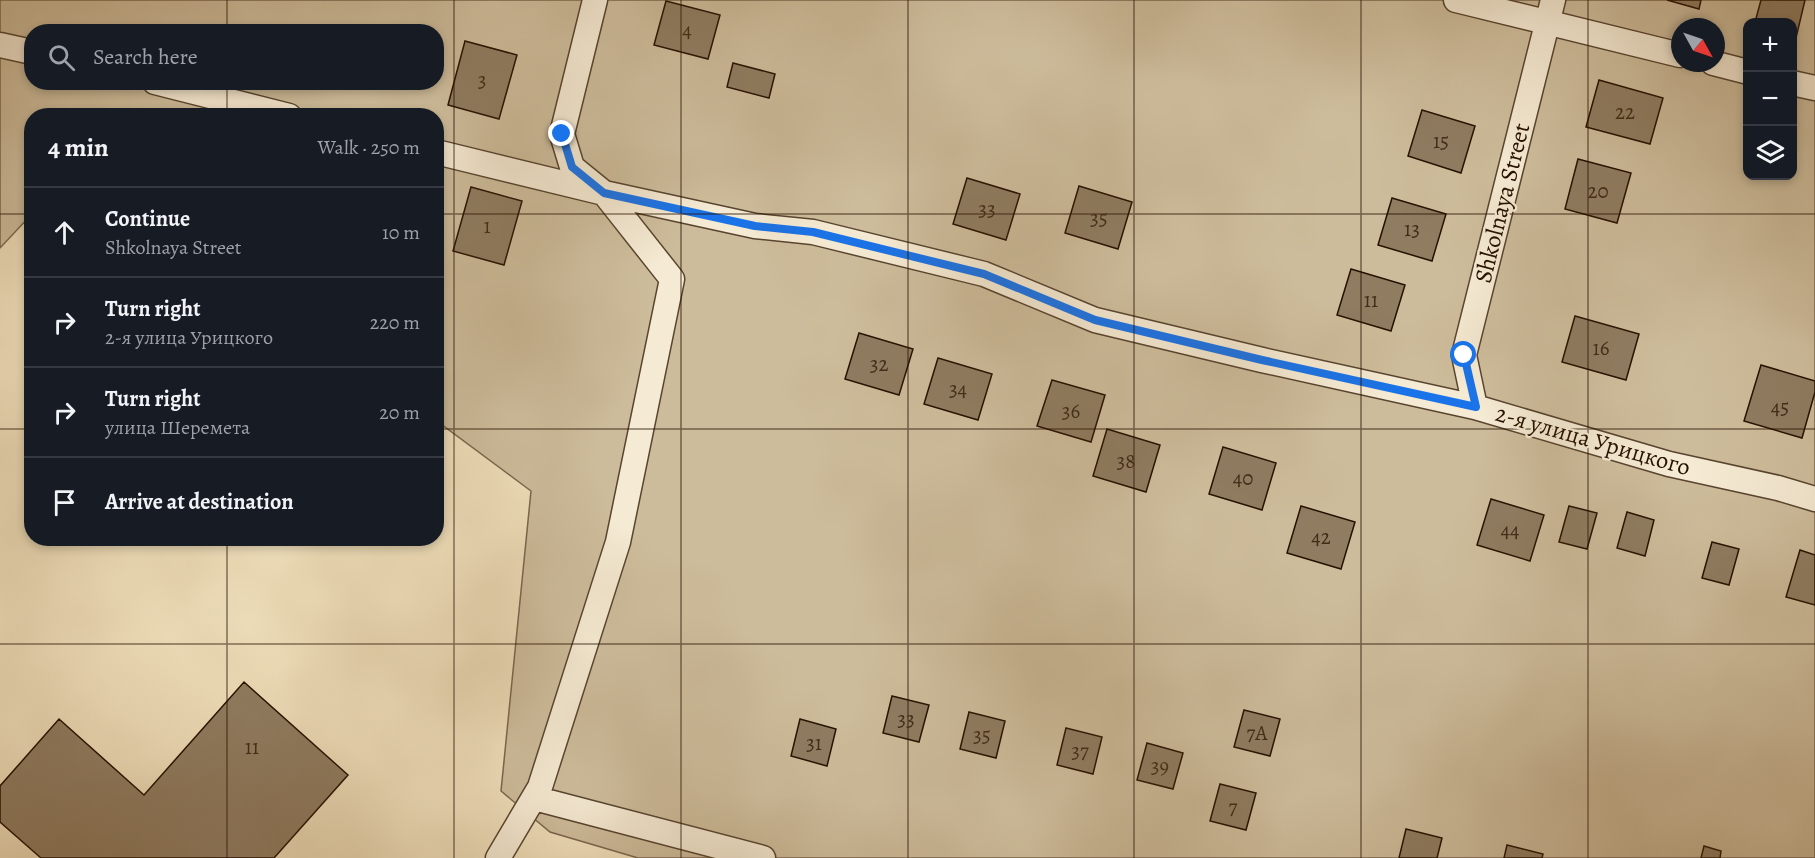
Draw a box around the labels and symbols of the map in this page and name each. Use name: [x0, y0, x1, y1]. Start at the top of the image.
house number: 4: [682, 16, 692, 44]
north arrow: [1671, 18, 1725, 72]
house number: 3: [478, 66, 486, 94]
house number: 22: [1615, 98, 1635, 126]
route end: [548, 120, 574, 146]
street label: Shkolnaya Street: [1467, 120, 1537, 286]
house number: 15: [1433, 127, 1449, 155]
house number: 20: [1587, 177, 1609, 205]
house number: 33: [978, 195, 996, 223]
house number: 35: [1090, 204, 1108, 232]
house number: 1: [483, 212, 491, 240]
house number: 13: [1404, 215, 1420, 243]
house number: 11: [1364, 286, 1378, 314]
house number: 16: [1593, 334, 1610, 362]
route start: [1450, 341, 1476, 367]
house number: 32: [870, 350, 888, 378]
house number: 34: [949, 375, 967, 403]
house number: 45: [1771, 393, 1789, 421]
house number: 36: [1062, 397, 1081, 425]
street label: 2-я улица Урицкого: [1492, 397, 1694, 483]
house number: 38: [1117, 447, 1135, 475]
house number: 40: [1233, 464, 1253, 492]
house number: 44: [1500, 516, 1520, 544]
house number: 42: [1311, 523, 1331, 551]
house number: 33: [897, 705, 915, 733]
house number: 7А: [1246, 719, 1268, 747]
house number: 35: [973, 721, 991, 749]
house number: 31: [806, 729, 822, 757]
house number: 11: [245, 733, 259, 761]
house number: 37: [1071, 737, 1089, 765]
house number: 39: [1151, 752, 1169, 780]
house number: 7: [1229, 793, 1238, 821]

